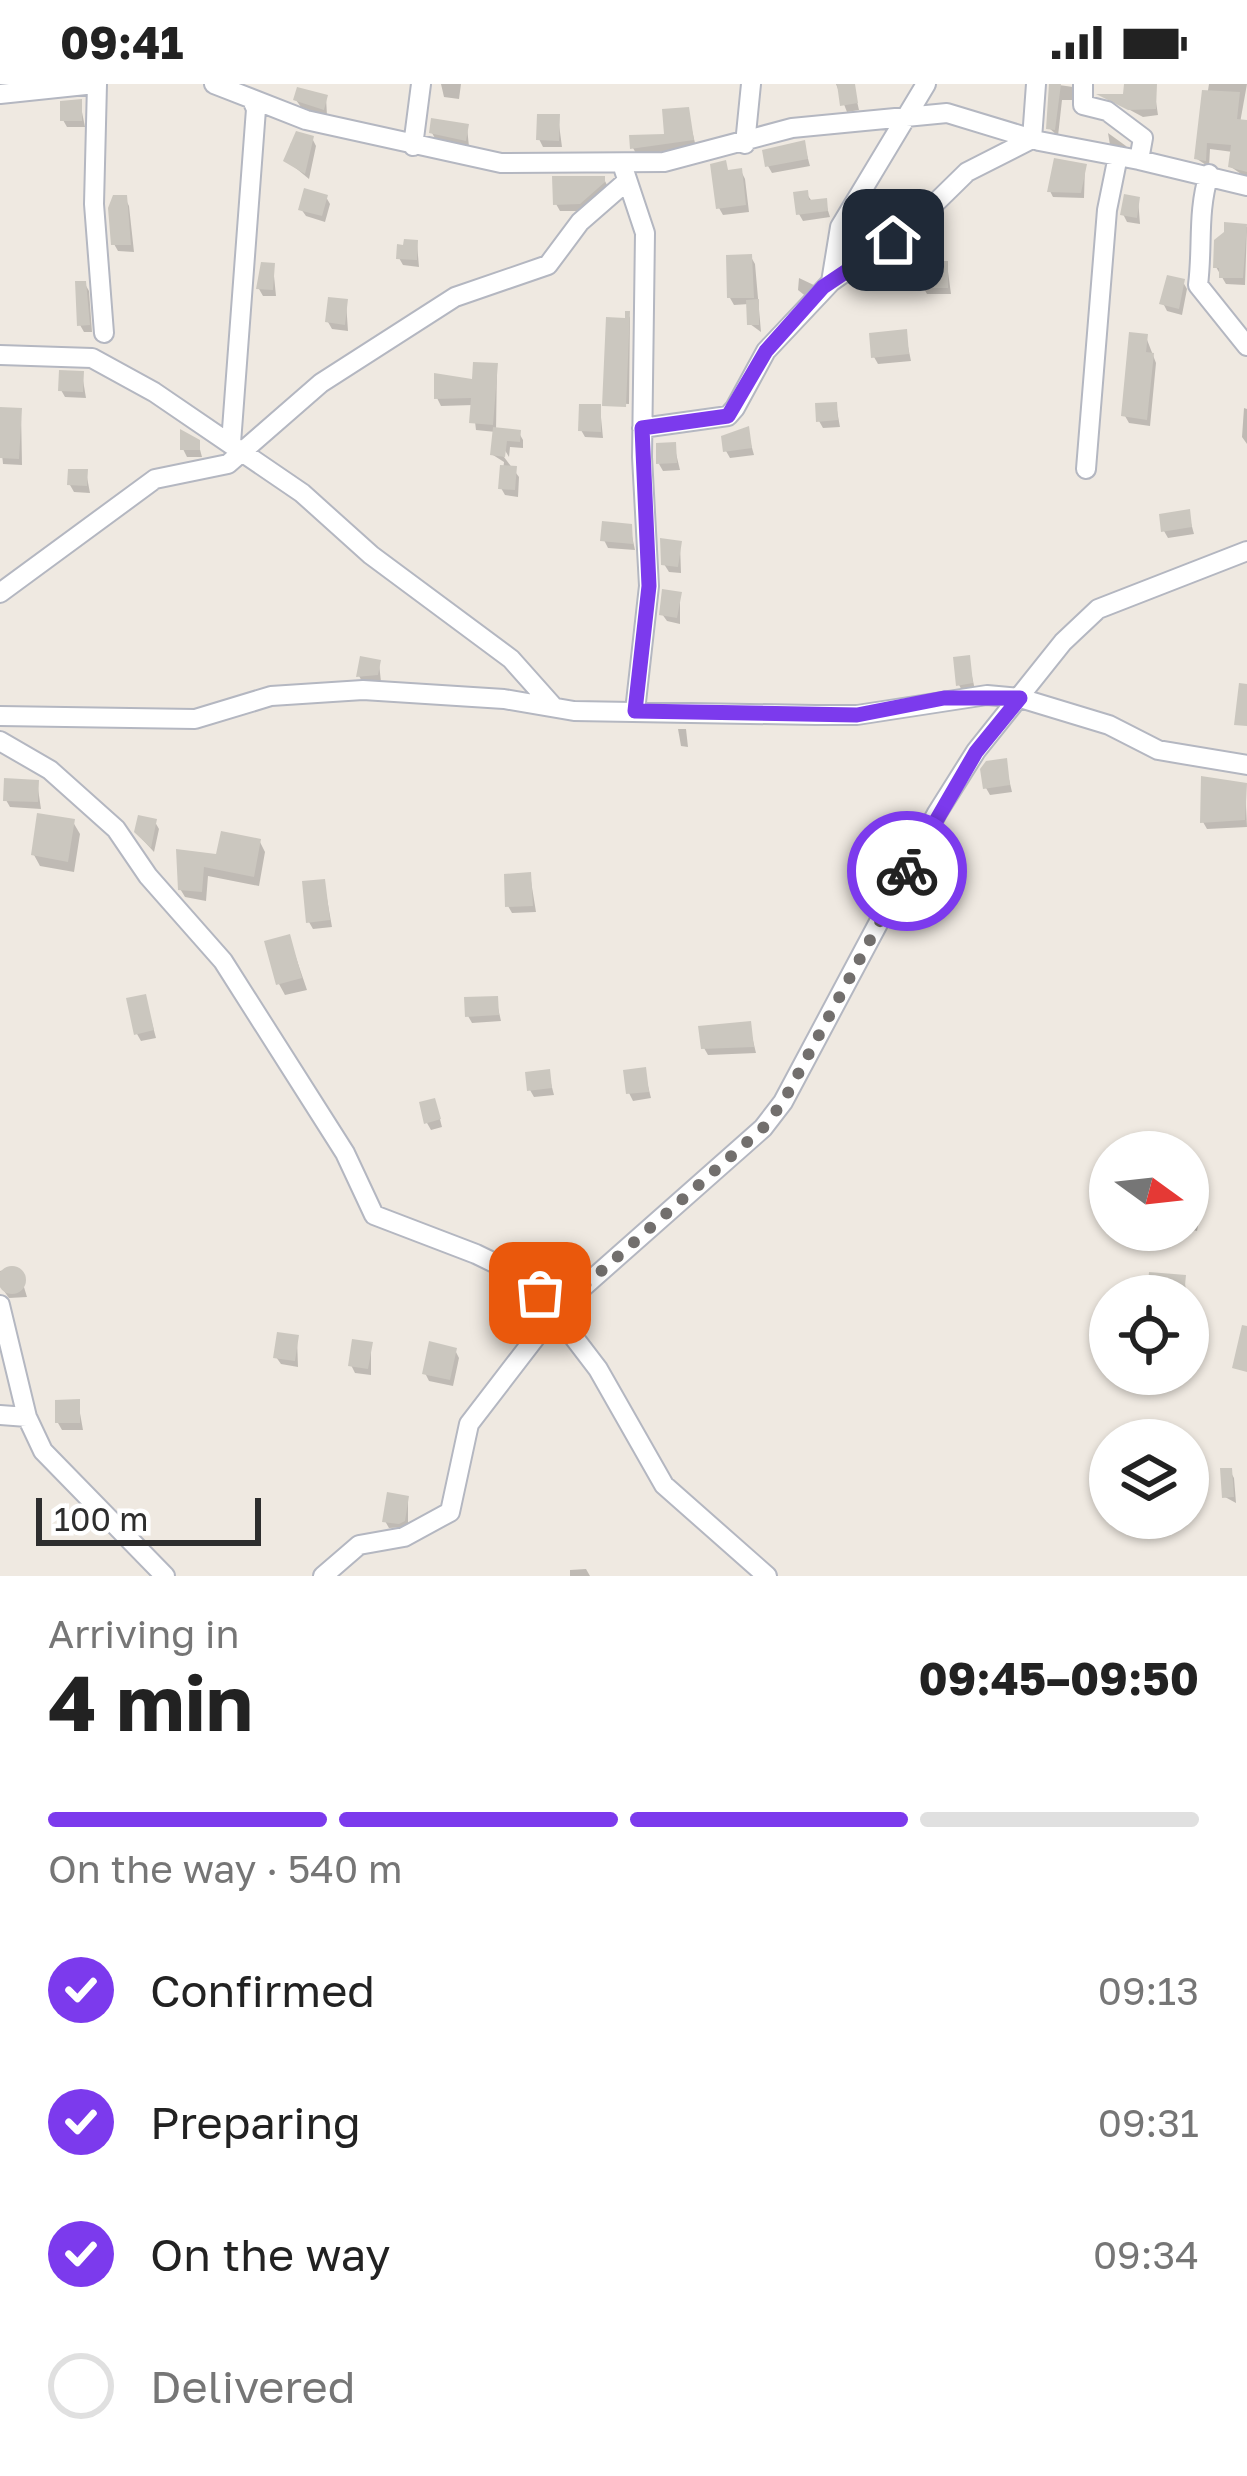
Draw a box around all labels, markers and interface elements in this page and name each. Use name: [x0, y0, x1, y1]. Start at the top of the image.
text: 09:41: [60, 15, 184, 69]
pin: [842, 189, 944, 291]
icon: home: [860, 207, 926, 273]
courier: [847, 811, 967, 931]
icon: bike: [874, 838, 940, 904]
north arrow: [1089, 1131, 1209, 1251]
map controls: [1089, 1131, 1209, 1539]
pin: [489, 1242, 591, 1344]
icon: bag: [507, 1260, 573, 1326]
button: locate: [1089, 1275, 1209, 1395]
button: layers: [1089, 1419, 1209, 1539]
scale bar: [36, 1492, 261, 1545]
text: 100 m: [54, 1499, 148, 1538]
text: Arriving in: [48, 1610, 239, 1657]
text: 09:45–09:50: [918, 1651, 1199, 1705]
text: 4 min: [48, 1655, 253, 1748]
text: On the way · 540 m: [48, 1845, 403, 1892]
icon: check: [48, 1957, 114, 2023]
text: Confirmed: [150, 1963, 375, 2017]
text: 09:13: [1098, 1967, 1199, 2014]
icon: check: [48, 2089, 114, 2155]
text: Preparing: [150, 2095, 361, 2149]
text: 09:31: [1098, 2099, 1199, 2146]
icon: check: [48, 2221, 114, 2287]
text: On the way: [150, 2227, 391, 2281]
text: 09:34: [1093, 2231, 1199, 2278]
text: Delivered: [150, 2359, 355, 2413]

